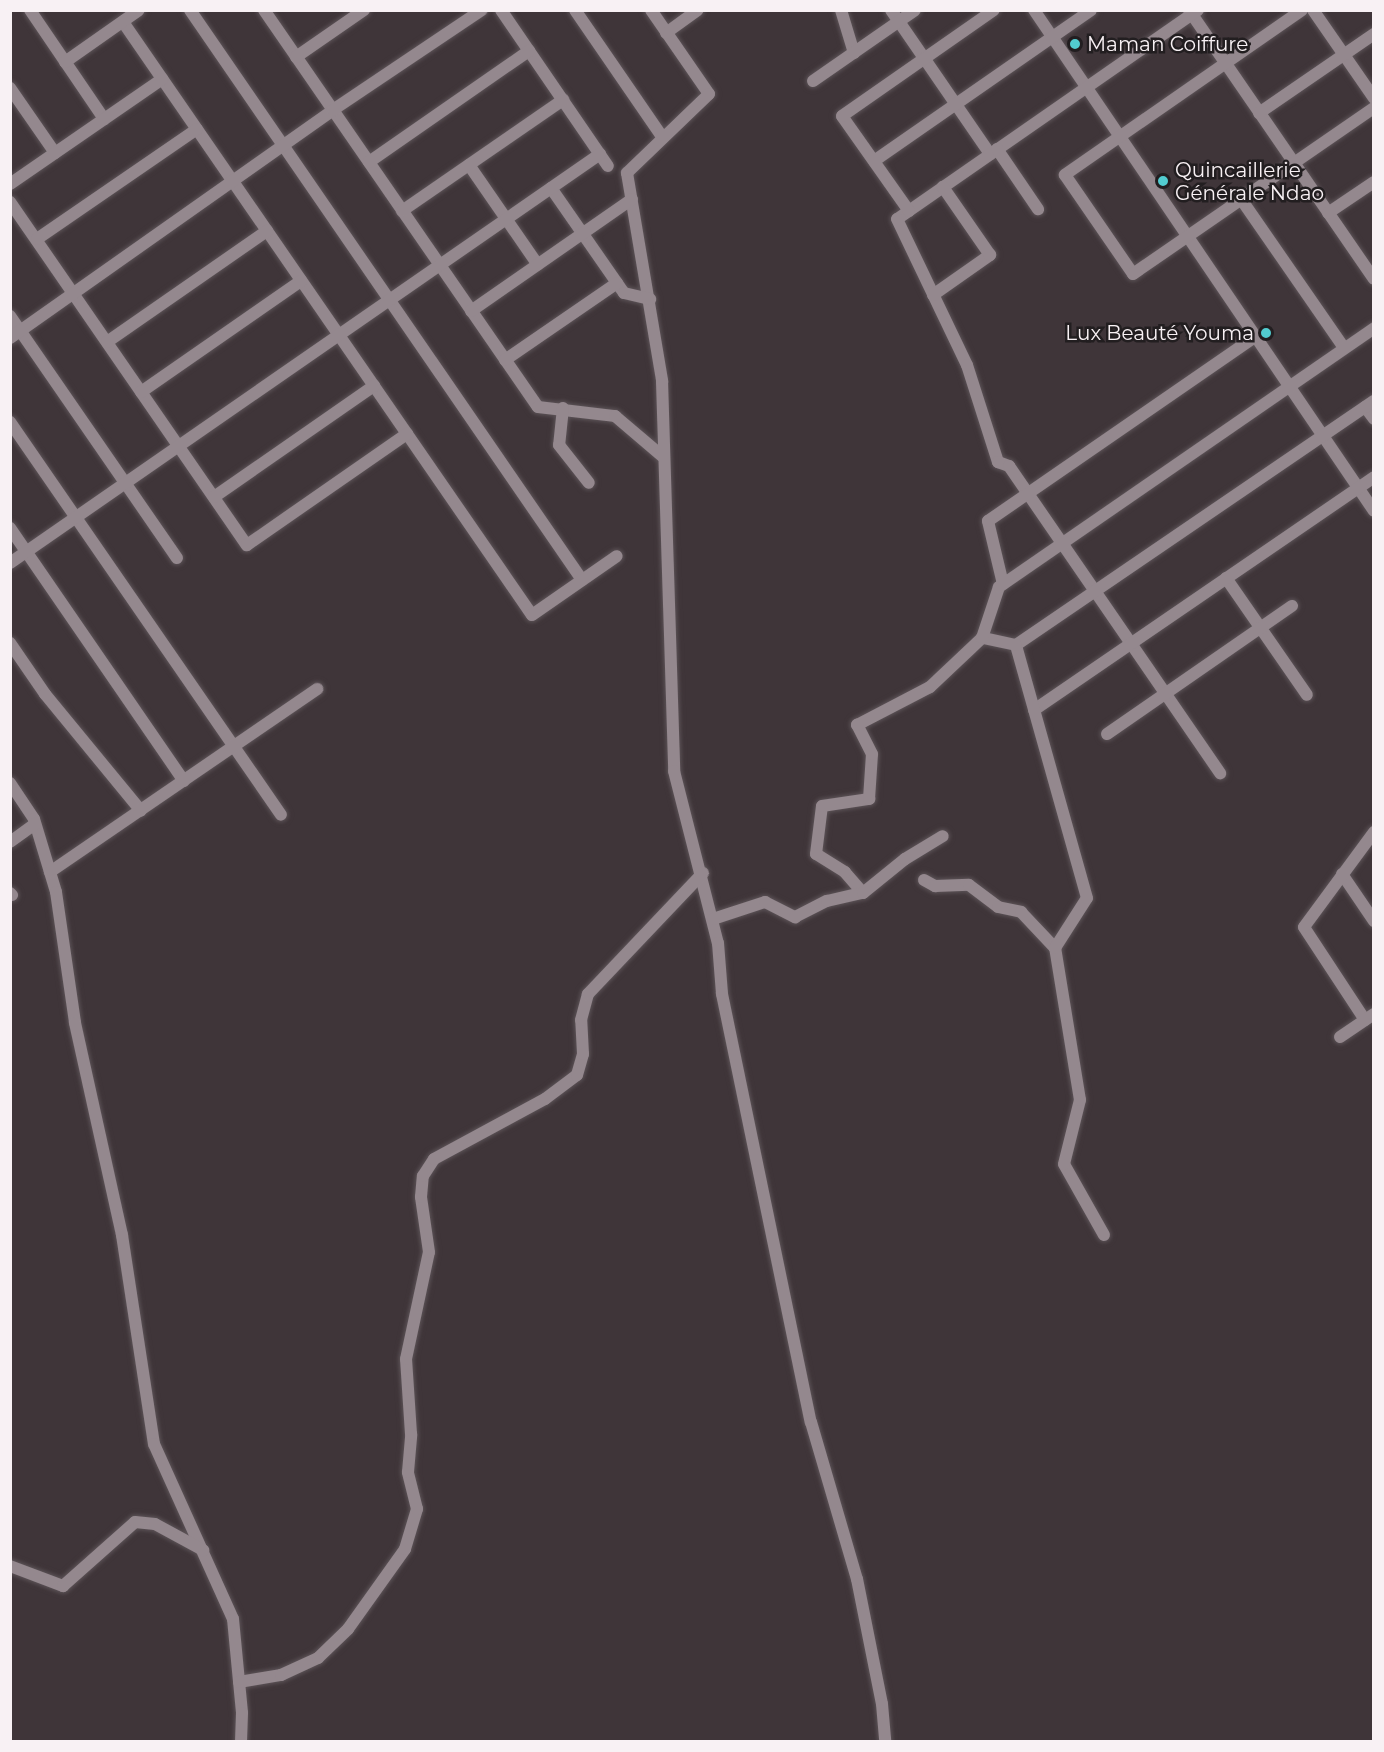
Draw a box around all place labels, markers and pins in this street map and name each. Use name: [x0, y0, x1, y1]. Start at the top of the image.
place label: Maman Coiffure: [1087, 32, 1248, 56]
marker: Maman Coiffure: [1068, 37, 1082, 51]
place label: Quincaillerie Générale Ndao: [1175, 158, 1324, 205]
marker: Quincaillerie Générale Ndao: [1156, 174, 1170, 188]
place label: Lux Beauté Youma: [1065, 321, 1254, 345]
marker: Lux Beauté Youma: [1259, 326, 1273, 340]

